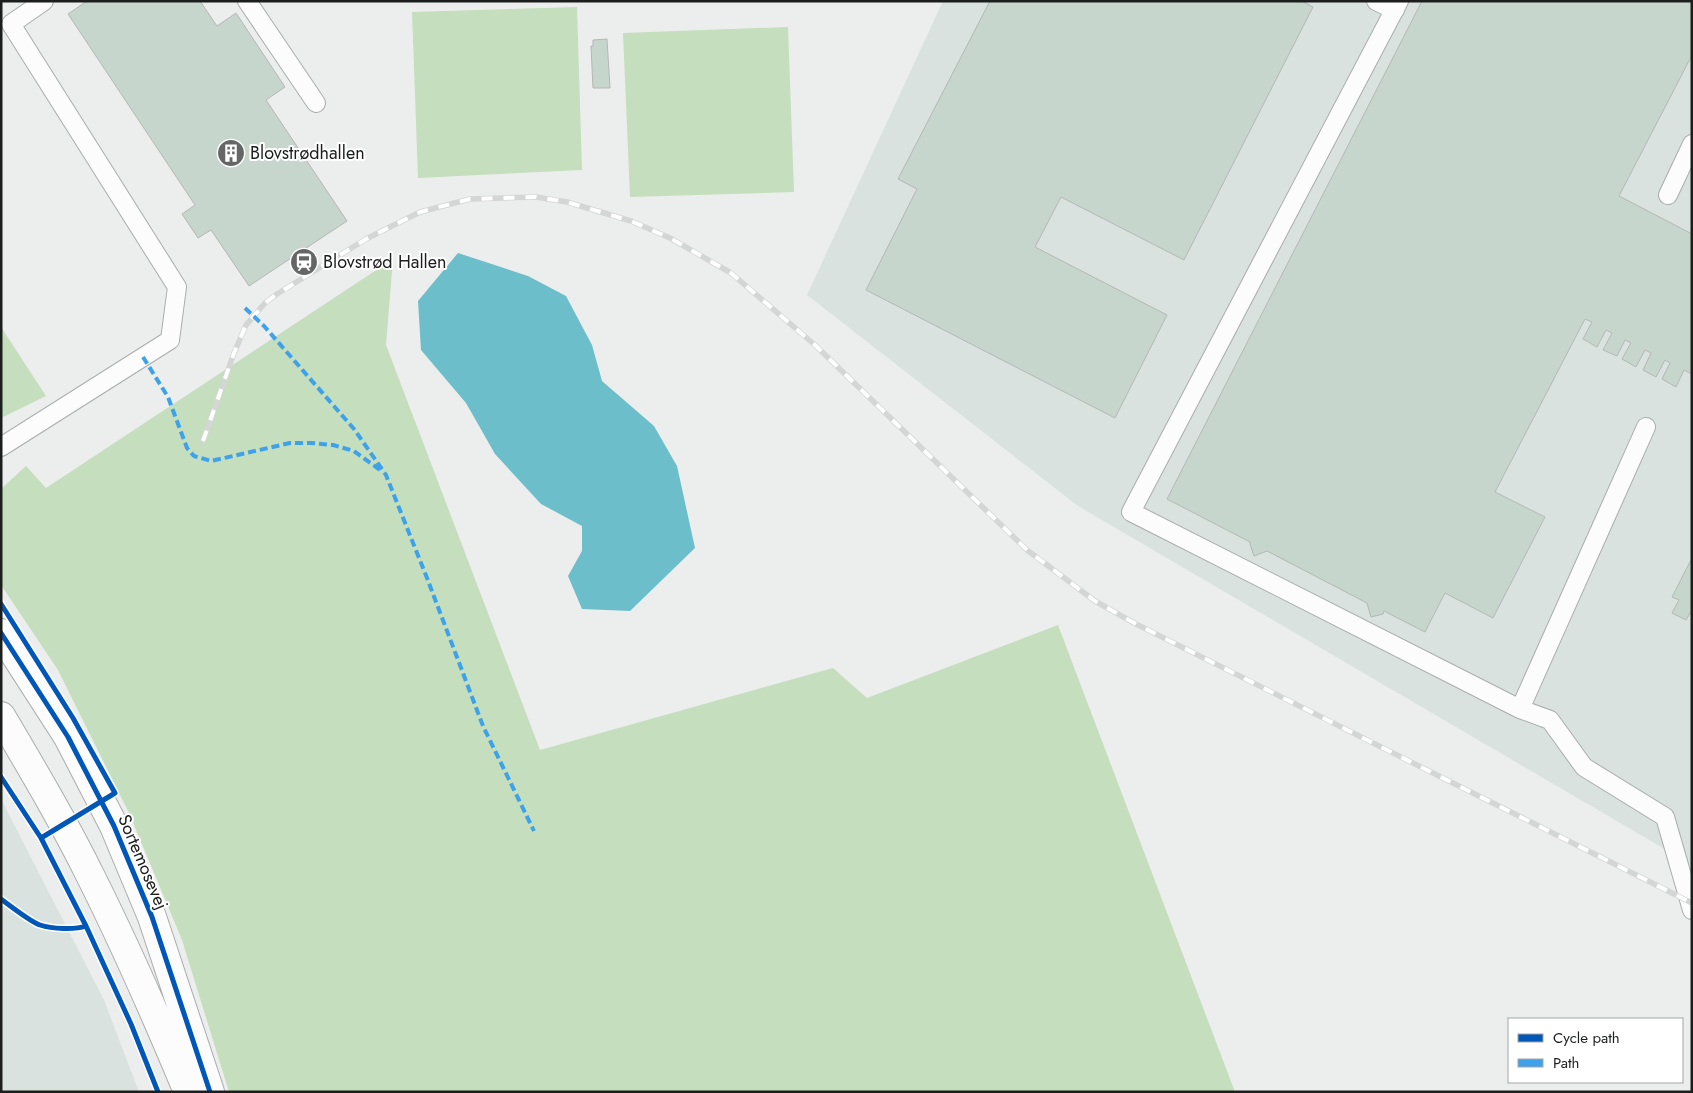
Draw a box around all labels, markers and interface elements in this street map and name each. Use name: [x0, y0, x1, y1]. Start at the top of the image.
building icon: Blovstrødhallen: [216, 138, 246, 168]
place label: Blovstrødhallen: [250, 140, 365, 166]
station icon: Blovstrød Hallen: [289, 247, 319, 277]
place label: Blovstrød Hallen: [323, 249, 446, 275]
street label: Sortemosevej: [111, 810, 175, 914]
legend: [1508, 1018, 1683, 1083]
text: Cycle path: [1553, 1027, 1620, 1049]
text: Path: [1553, 1052, 1579, 1074]

